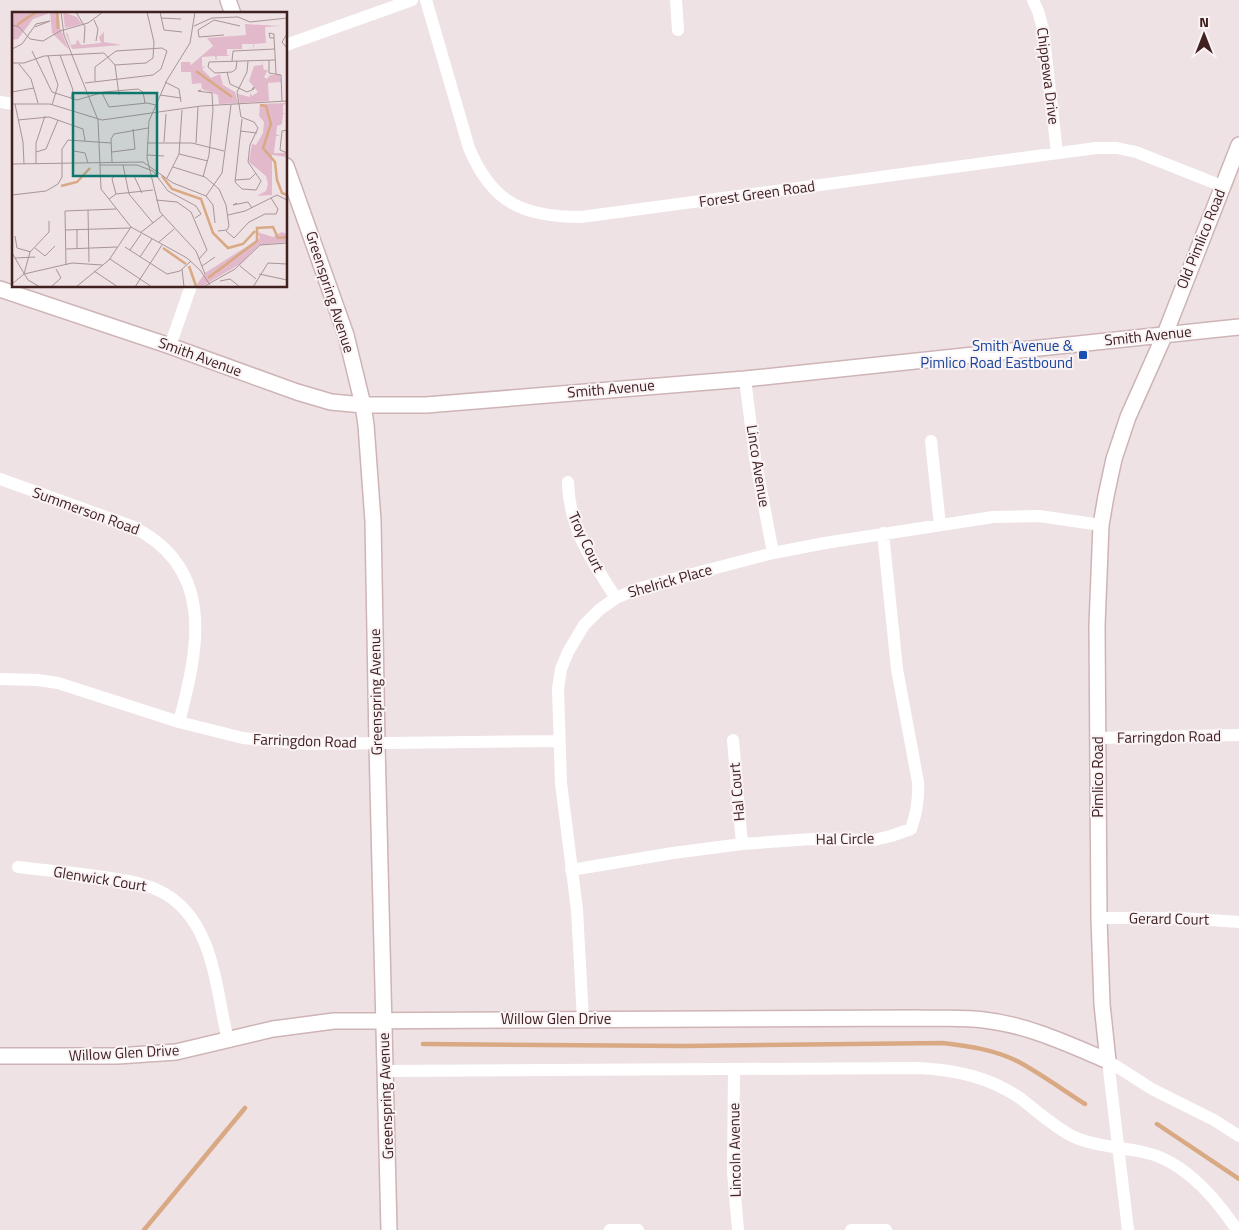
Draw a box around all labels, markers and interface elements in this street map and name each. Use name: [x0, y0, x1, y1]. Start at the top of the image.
north arrow: [1179, 10, 1229, 60]
text: N: [1199, 11, 1209, 32]
inset map: [12, 12, 288, 288]
street label: Chippewa Drive: [1031, 26, 1066, 126]
street label: Forest Green Road: [697, 174, 816, 213]
street label: Old Pimlico Road: [1170, 185, 1231, 292]
street label: Greenspring Avenue: [300, 228, 361, 356]
street label: Smith Avenue: [1103, 319, 1193, 352]
street label: Smith Avenue: [155, 331, 245, 382]
place label: Smith Avenue & Pimlico Road Eastbound: [920, 334, 1074, 374]
marker: Smith Avenue & Pimlico Road Eastbound: [1077, 349, 1089, 361]
street label: Smith Avenue: [566, 373, 656, 404]
street label: Linco Avenue: [741, 423, 776, 509]
street label: Summerson Road: [29, 480, 143, 541]
street label: Troy Court: [562, 508, 611, 576]
street label: Shelrick Place: [625, 558, 715, 604]
street label: Greenspring Avenue: [363, 628, 388, 756]
street label: Farringdon Road: [1117, 724, 1221, 749]
street label: Farringdon Road: [253, 727, 357, 754]
street label: Pimlico Road: [1086, 736, 1109, 818]
street label: Hal Court: [722, 761, 751, 822]
street label: Hal Circle: [816, 826, 874, 851]
street label: Glenwick Court: [52, 860, 149, 897]
street label: Gerard Court: [1129, 906, 1210, 931]
street label: Willow Glen Drive: [501, 1007, 611, 1030]
street label: Greenspring Avenue: [372, 1032, 399, 1160]
street label: Willow Glen Drive: [68, 1038, 180, 1067]
street label: Lincoln Avenue: [722, 1102, 747, 1198]

